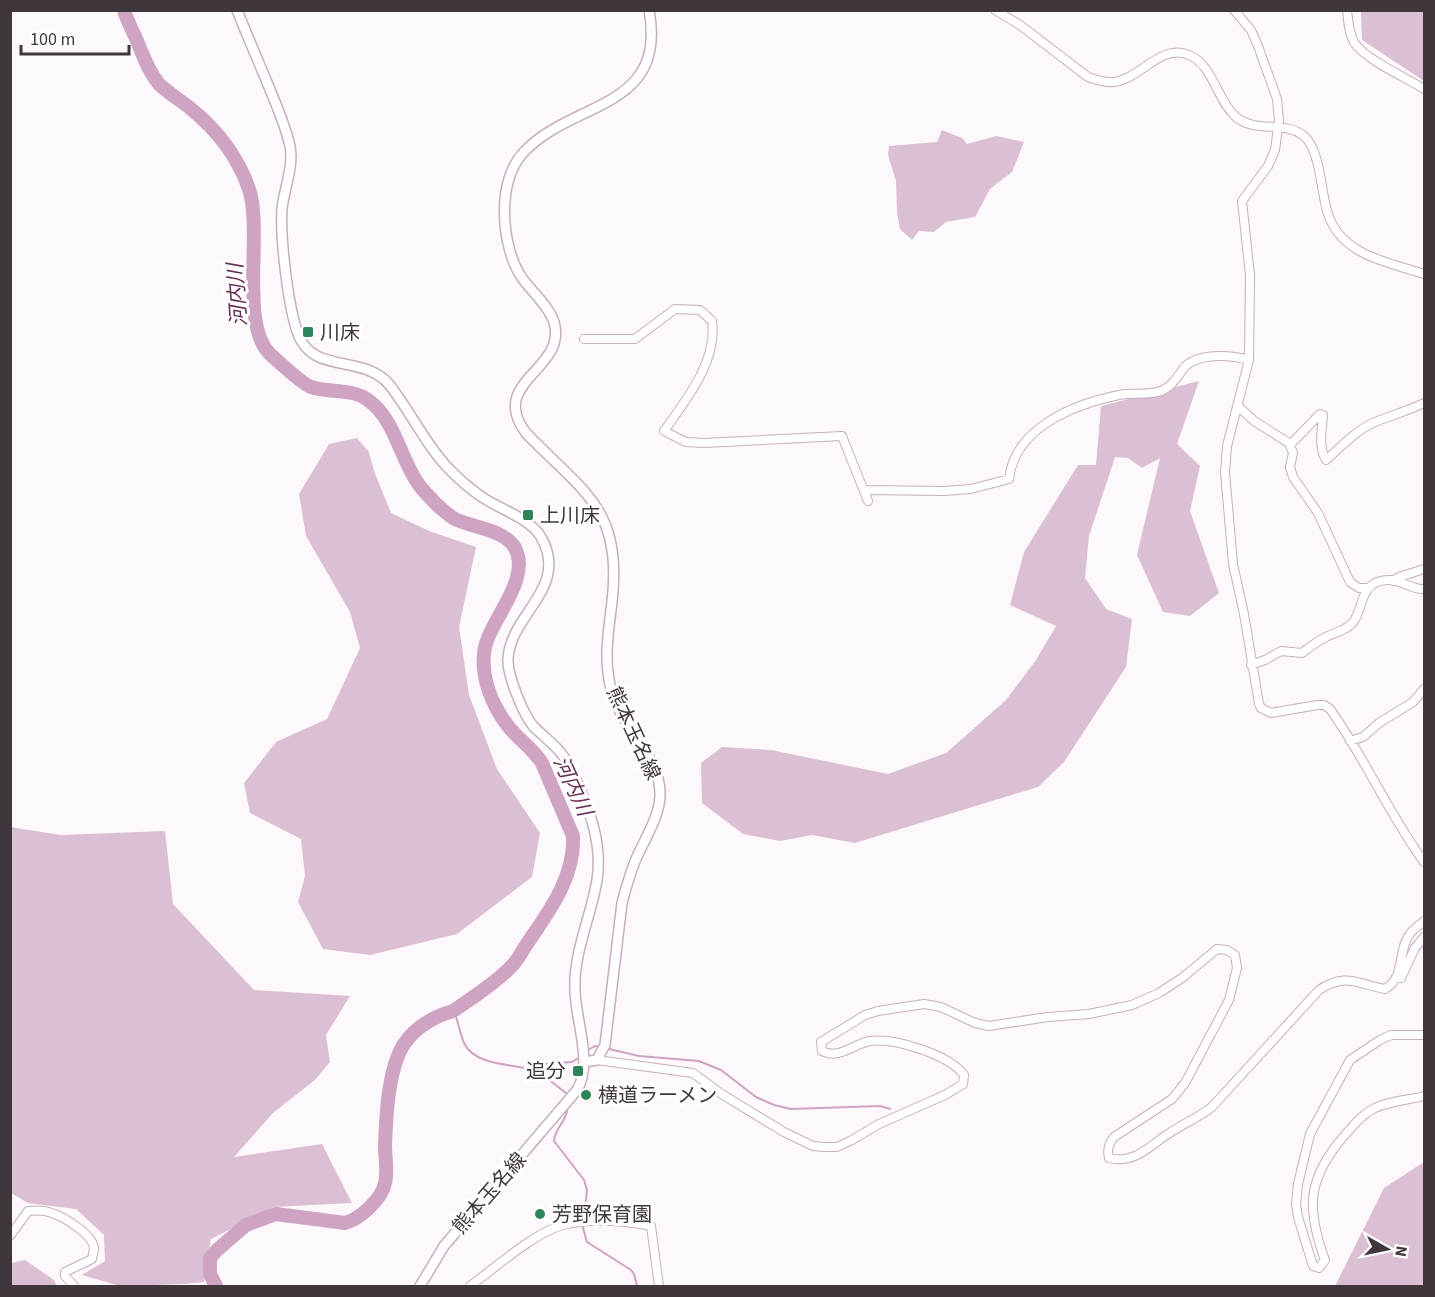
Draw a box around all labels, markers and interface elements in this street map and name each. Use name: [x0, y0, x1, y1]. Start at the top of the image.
scale bar: [21, 18, 129, 56]
text: 100 m: [30, 27, 75, 52]
water label: 河内川: [220, 261, 254, 327]
place label: 川床: [320, 319, 360, 347]
marker: 川床: [301, 325, 315, 339]
place label: 上川床: [540, 502, 600, 530]
marker: 上川床: [521, 508, 535, 522]
street label: 熊本玉名線: [599, 682, 667, 785]
water label: 河内川: [546, 751, 601, 823]
place label: 追分: [526, 1058, 566, 1086]
marker: 追分: [571, 1064, 585, 1078]
place label: 横道ラーメン: [598, 1082, 717, 1110]
marker: 横道ラーメン: [579, 1088, 593, 1102]
street label: 熊本玉名線: [446, 1147, 533, 1241]
place label: 芳野保育園: [552, 1201, 652, 1229]
marker: 芳野保育園: [533, 1207, 547, 1221]
north arrow: [1357, 1219, 1417, 1279]
text: N: [1389, 1244, 1413, 1258]

